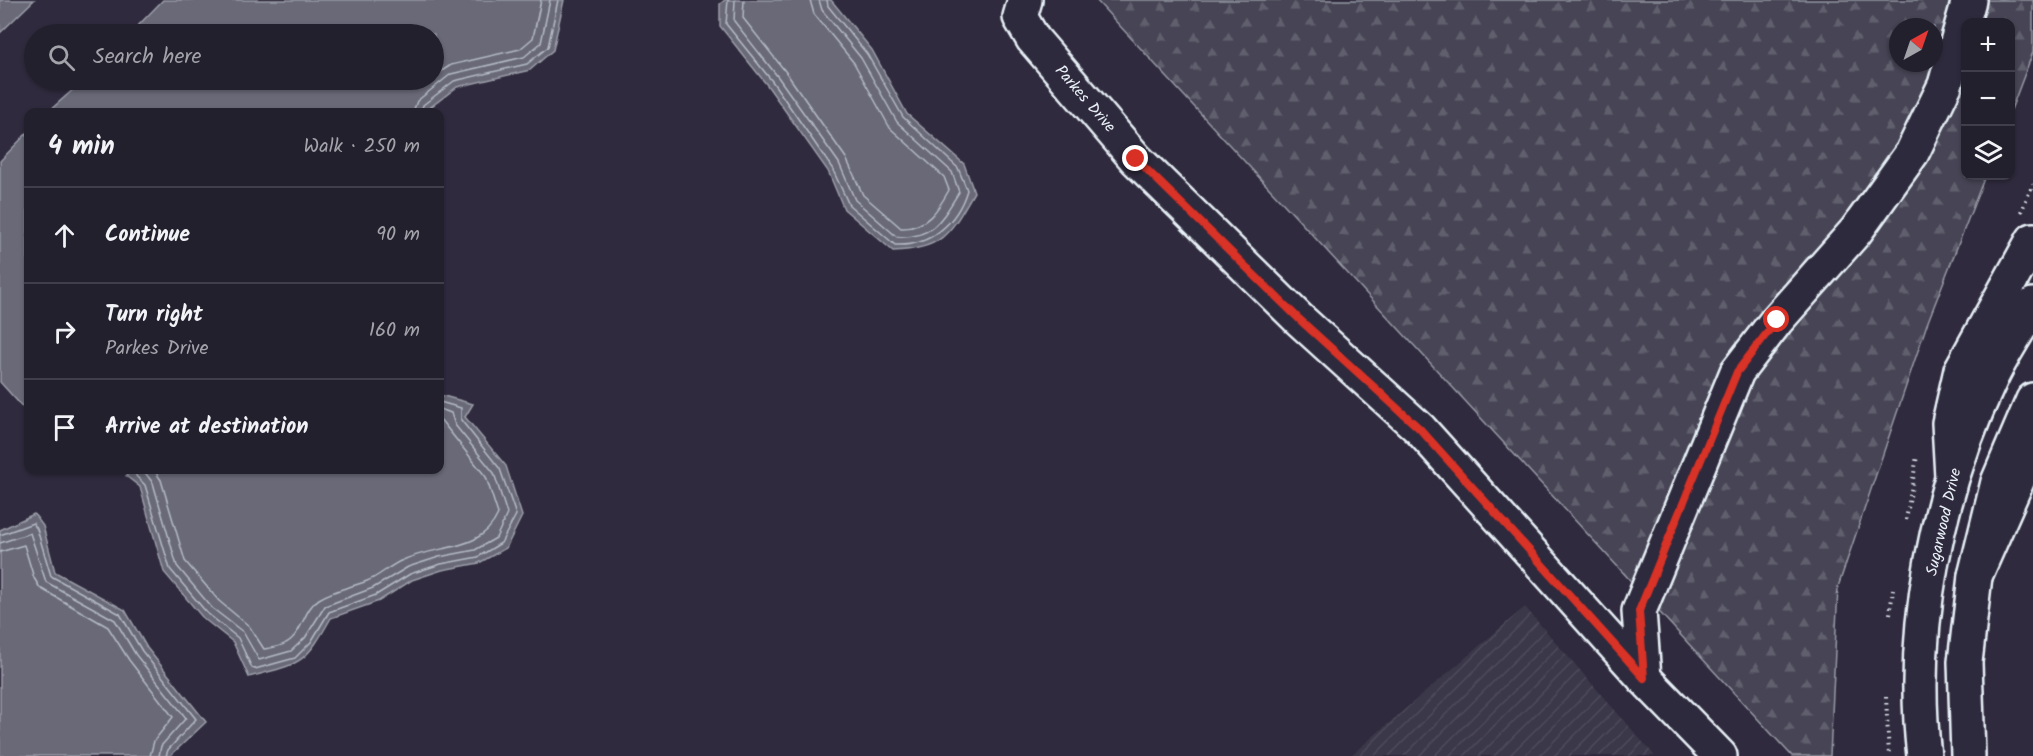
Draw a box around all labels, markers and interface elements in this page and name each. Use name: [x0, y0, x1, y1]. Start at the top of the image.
north arrow: [1889, 18, 1943, 72]
map controls: [1961, 18, 2015, 180]
button: +: [1961, 18, 2015, 72]
search box: [24, 24, 444, 90]
text: Search here: [93, 40, 201, 75]
icon: search: [45, 41, 78, 74]
street label: Parkes Drive: [1048, 60, 1122, 138]
button: −: [1961, 72, 2015, 126]
text: 4 min: [48, 126, 115, 168]
button: layers: [1961, 126, 2015, 180]
text: Walk · 250 m: [304, 131, 420, 163]
route end: [1122, 145, 1148, 171]
text: Continue: [105, 218, 190, 253]
icon: ahead: [48, 219, 81, 252]
text: 90 m: [376, 219, 420, 251]
text: Turn right: [105, 298, 203, 333]
route start: [1763, 306, 1789, 332]
icon: right: [48, 315, 81, 348]
text: 160 m: [369, 315, 420, 347]
text: Parkes Drive: [105, 333, 209, 365]
text: Arrive at destination: [105, 410, 308, 445]
icon: arrive: [48, 411, 81, 444]
street label: Sugarwood Drive: [1919, 466, 1969, 578]

